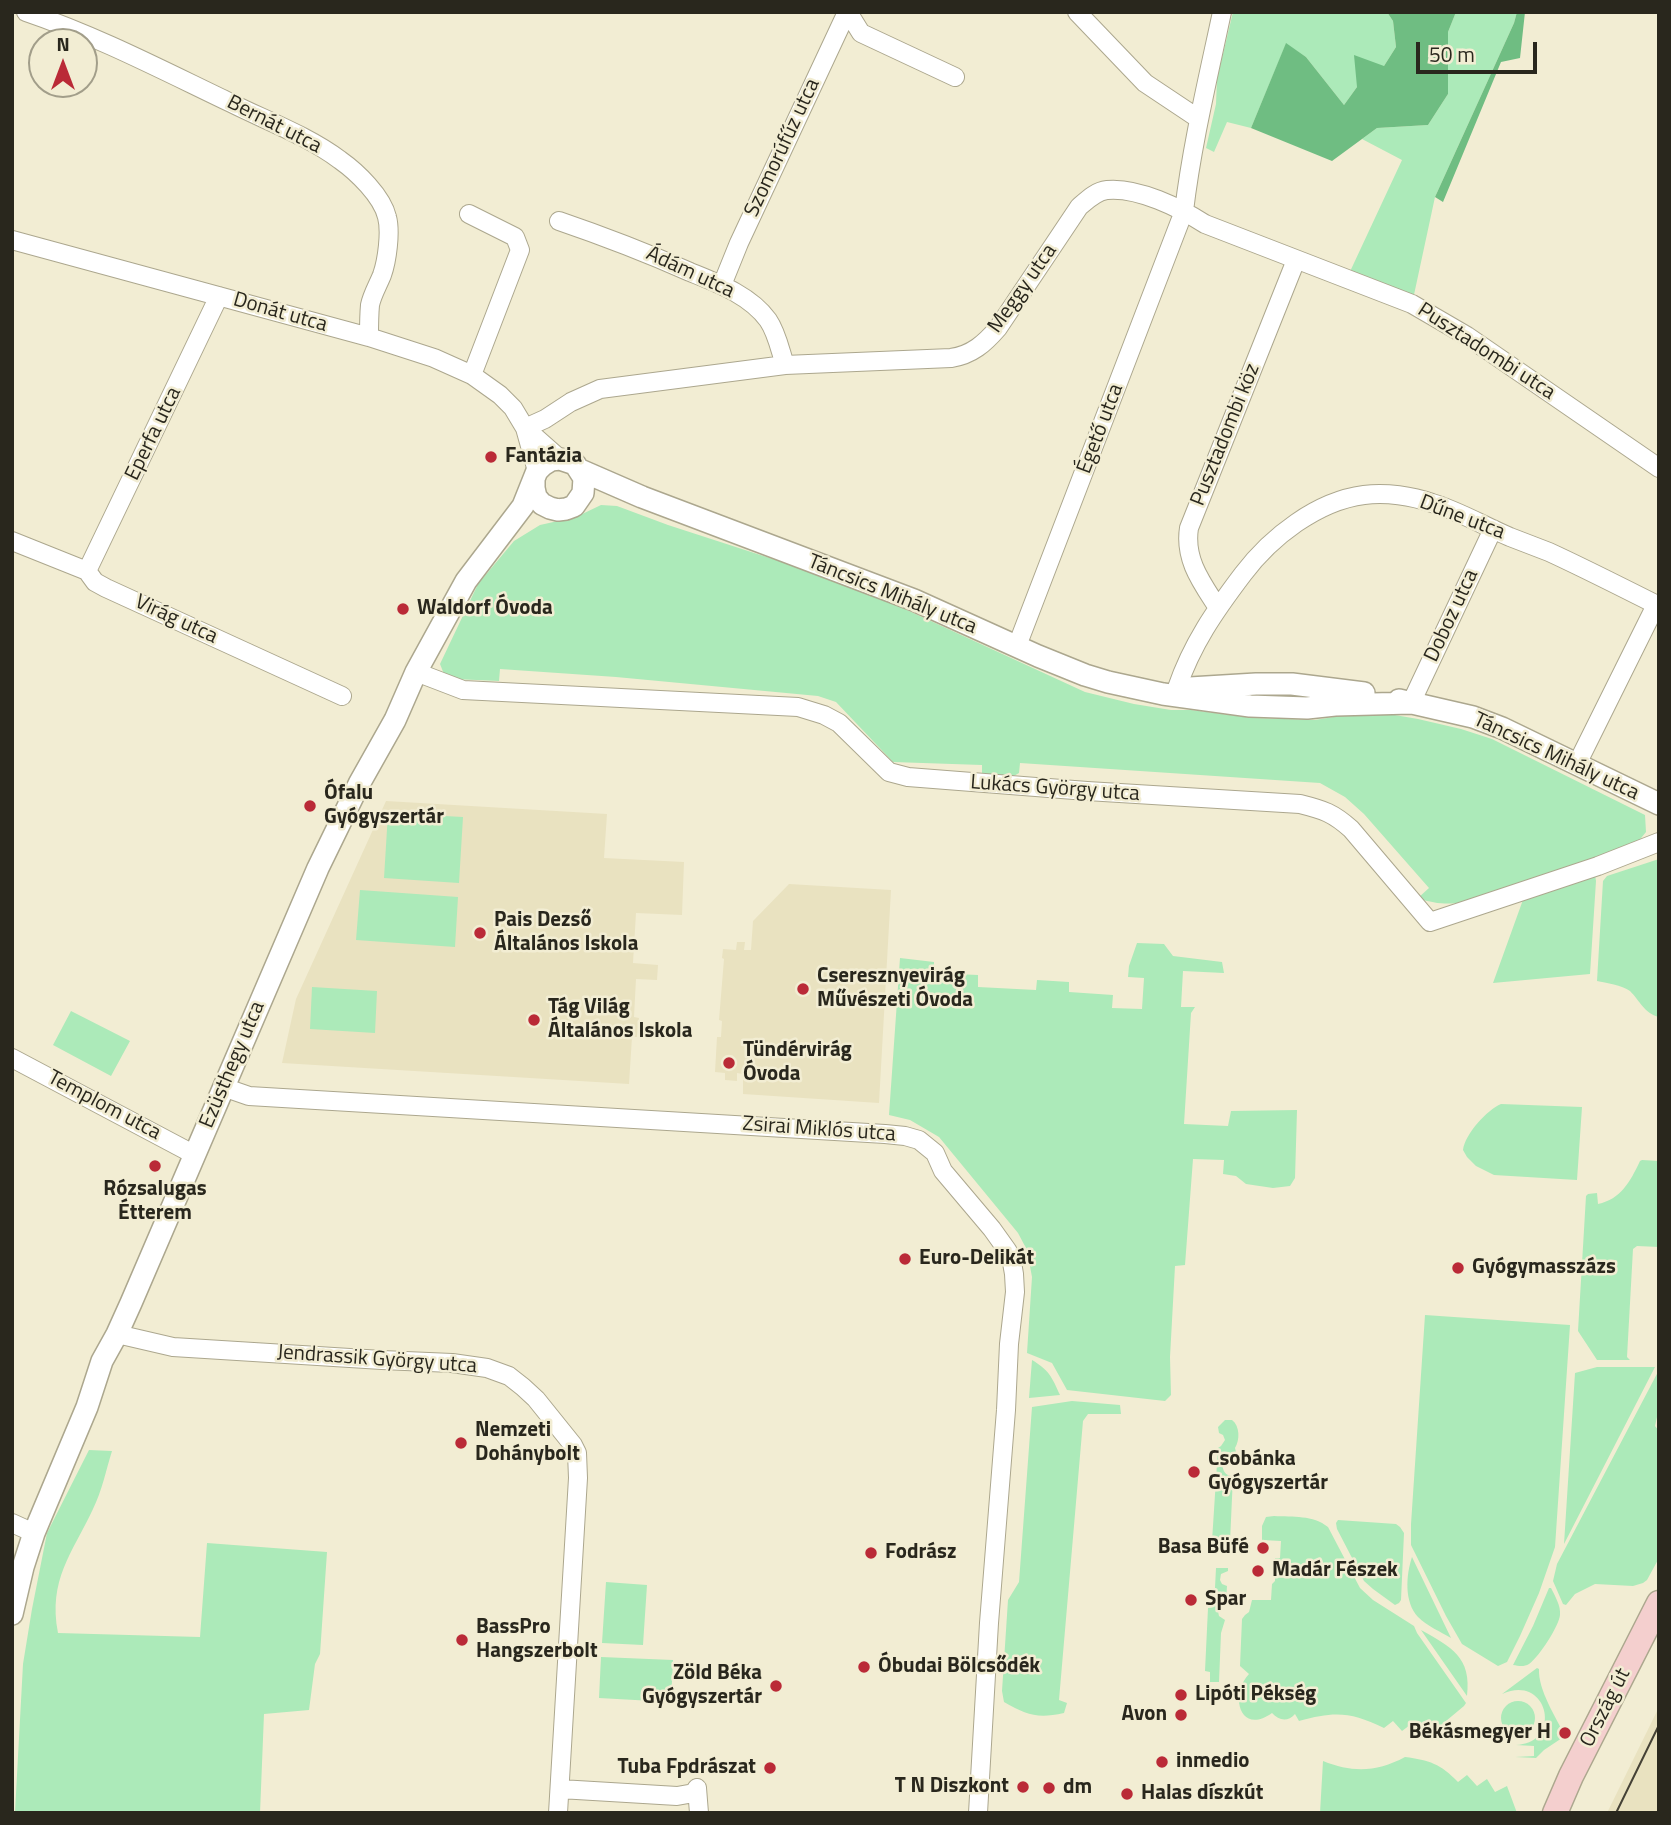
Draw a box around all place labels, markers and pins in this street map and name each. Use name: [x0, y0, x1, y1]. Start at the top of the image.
place label: Fantázia: [505, 444, 582, 470]
marker: Fantázia: [483, 449, 499, 465]
place label: Waldorf Óvoda: [417, 596, 553, 622]
marker: Waldorf Óvoda: [395, 601, 411, 617]
place label: Ófalu Gyógyszertár: [324, 781, 444, 831]
marker: Ófalu Gyógyszertár: [302, 798, 318, 814]
place label: Pais Dezső Általános Iskola: [494, 908, 639, 958]
marker: Pais Dezső Általános Iskola: [472, 925, 488, 941]
place label: Cseresznyevirág Művészeti Óvoda: [817, 964, 973, 1014]
marker: Cseresznyevirág Művészeti Óvoda: [795, 981, 811, 997]
place label: Tág Világ Általános Iskola: [548, 995, 693, 1045]
marker: Tág Világ Általános Iskola: [526, 1012, 542, 1028]
place label: Tündérvirág Óvoda: [743, 1038, 852, 1088]
marker: Tündérvirág Óvoda: [721, 1055, 737, 1071]
marker: Rózsalugas Étterem: [147, 1158, 163, 1174]
place label: Rózsalugas Étterem: [103, 1177, 207, 1227]
place label: Euro-Delikát: [919, 1246, 1034, 1272]
marker: Euro-Delikát: [897, 1251, 913, 1267]
place label: Gyógymasszázs: [1472, 1255, 1616, 1281]
marker: Gyógymasszázs: [1450, 1260, 1466, 1276]
place label: Nemzeti Dohánybolt: [475, 1418, 580, 1468]
marker: Nemzeti Dohánybolt: [453, 1435, 469, 1451]
place label: Csobánka Gyógyszertár: [1208, 1447, 1328, 1497]
marker: Csobánka Gyógyszertár: [1186, 1464, 1202, 1480]
place label: Basa Büfé: [1158, 1535, 1249, 1561]
place label: Fodrász: [885, 1540, 956, 1566]
marker: Basa Büfé: [1255, 1540, 1271, 1556]
marker: Fodrász: [863, 1545, 879, 1561]
place label: Madár Fészek: [1272, 1558, 1398, 1584]
marker: Madár Fészek: [1250, 1563, 1266, 1579]
place label: Spar: [1205, 1587, 1246, 1613]
marker: Spar: [1183, 1592, 1199, 1608]
place label: BassPro Hangszerbolt: [476, 1615, 598, 1665]
marker: BassPro Hangszerbolt: [454, 1632, 470, 1648]
place label: Óbudai Bölcsődék: [878, 1654, 1040, 1680]
marker: Óbudai Bölcsődék: [856, 1659, 872, 1675]
place label: Zöld Béka Gyógyszertár: [642, 1661, 762, 1711]
marker: Zöld Béka Gyógyszertár: [768, 1678, 784, 1694]
place label: Lipóti Pékség: [1195, 1682, 1316, 1708]
marker: Lipóti Pékség: [1173, 1687, 1189, 1703]
place label: Avon: [1122, 1702, 1167, 1728]
marker: Avon: [1173, 1707, 1189, 1723]
place label: Békásmegyer H: [1409, 1720, 1551, 1746]
marker: Békásmegyer H: [1557, 1725, 1573, 1741]
place label: inmedio: [1176, 1749, 1249, 1775]
marker: inmedio: [1154, 1754, 1170, 1770]
place label: Tuba Fpdrászat: [618, 1755, 756, 1781]
marker: Tuba Fpdrászat: [762, 1760, 778, 1776]
place label: T N Diszkont: [895, 1774, 1009, 1800]
place label: dm: [1063, 1775, 1092, 1801]
marker: T N Diszkont: [1015, 1779, 1031, 1795]
marker: dm: [1041, 1780, 1057, 1796]
place label: Halas díszkút: [1141, 1781, 1263, 1807]
marker: Halas díszkút: [1119, 1786, 1135, 1802]

